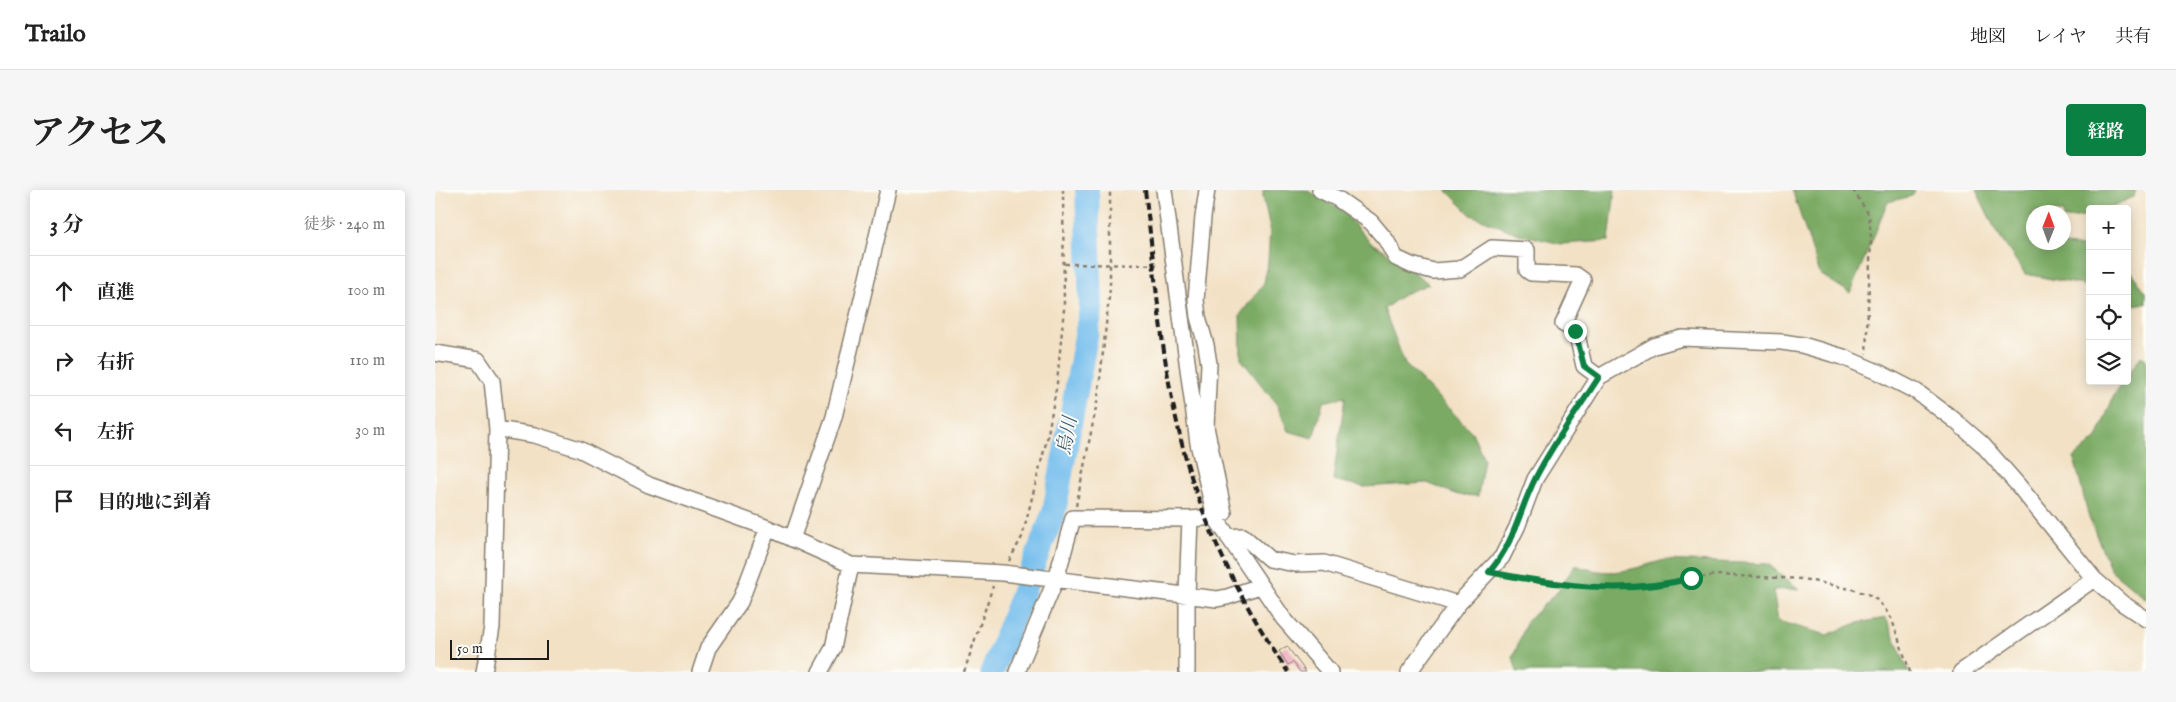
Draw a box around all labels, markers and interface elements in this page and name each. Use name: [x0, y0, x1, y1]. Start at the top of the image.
text: Trailo: [25, 19, 86, 50]
text: 地図: [1970, 26, 2006, 49]
text: レイヤ: [2034, 26, 2087, 49]
text: 共有: [2115, 26, 2151, 49]
button: 経路: [2066, 104, 2146, 156]
text: アクセス: [30, 112, 169, 157]
north arrow: [2026, 205, 2071, 250]
map controls: [2086, 205, 2131, 385]
button: +: [2086, 205, 2131, 250]
text: 3 分: [50, 212, 83, 239]
text: 徒歩 · 240 m: [303, 215, 385, 235]
button: −: [2086, 250, 2131, 295]
icon: ahead: [50, 277, 78, 305]
text: 直進: [97, 281, 135, 305]
text: 100 m: [348, 281, 385, 301]
button: locate: [2086, 295, 2131, 340]
route end: [1564, 320, 1587, 343]
button: layers: [2086, 340, 2131, 385]
icon: right: [50, 347, 78, 375]
text: 右折: [97, 351, 135, 375]
text: 110 m: [349, 351, 385, 371]
water label: 烏川: [1053, 413, 1083, 457]
icon: left: [50, 417, 78, 445]
text: 左折: [97, 421, 135, 445]
text: 30 m: [355, 421, 385, 441]
icon: arrive: [50, 487, 78, 515]
text: 目的地に到着: [97, 491, 211, 515]
route start: [1680, 567, 1703, 590]
scale bar: [450, 637, 549, 660]
text: 50 m: [457, 640, 483, 658]

